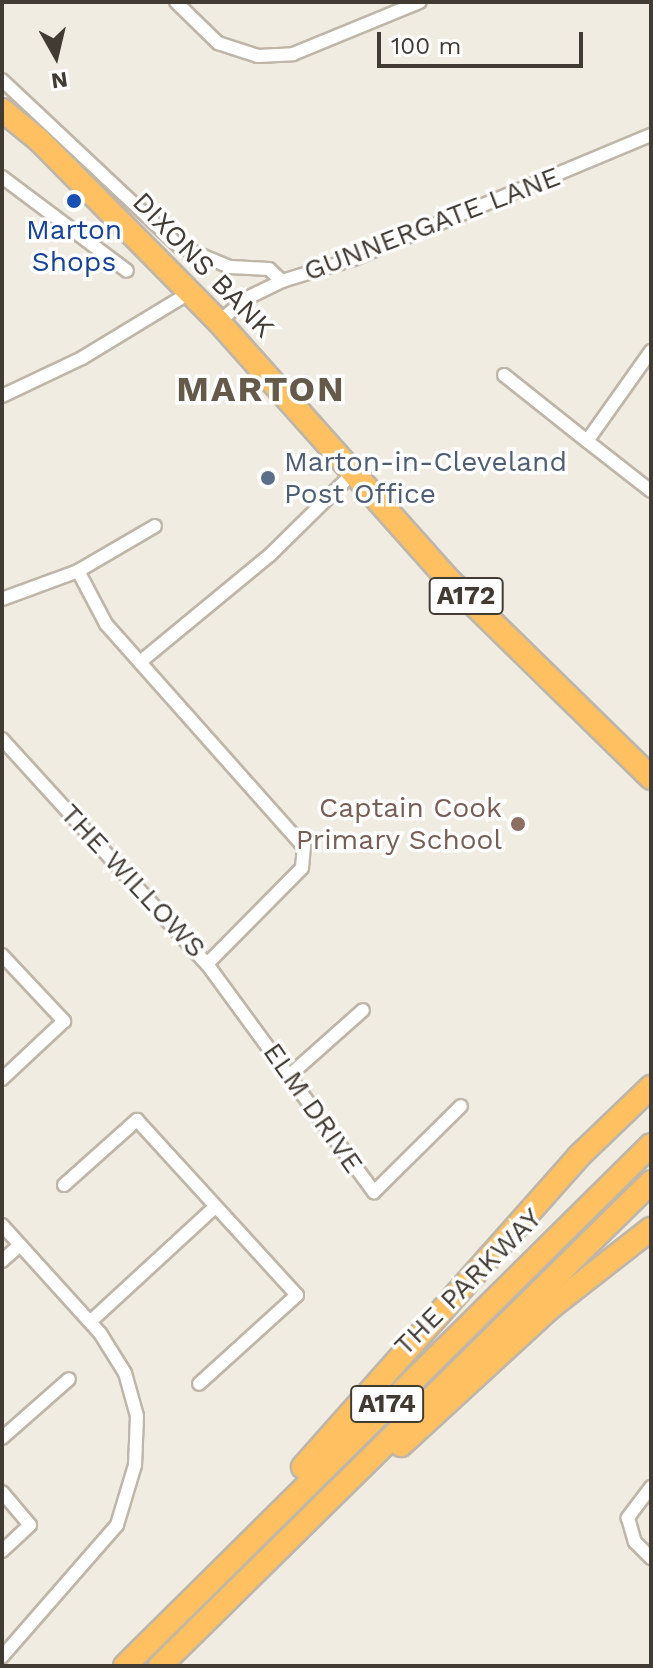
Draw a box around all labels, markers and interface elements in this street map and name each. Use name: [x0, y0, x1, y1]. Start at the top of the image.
north arrow: [16, 16, 96, 96]
scale bar: [381, 16, 587, 66]
text: 100 m: [391, 32, 461, 60]
text: N: [50, 67, 69, 94]
street label: GUNNERGATE LANE: [299, 160, 565, 288]
street label: DIXONS BANK: [125, 185, 281, 345]
marker: Marton Shops: [65, 192, 83, 210]
place label: Marton Shops: [26, 213, 122, 279]
district label: MARTON: [176, 368, 346, 412]
place label: Marton-in-Cleveland Post Office: [284, 445, 567, 511]
marker: Marton-in-Cleveland Post Office: [259, 469, 277, 487]
road number: A172: [428, 574, 504, 618]
place label: Captain Cook Primary School: [295, 791, 502, 857]
street label: THE WILLOWS: [53, 797, 213, 965]
marker: Captain Cook Primary School: [509, 815, 527, 833]
street label: ELM DRIVE: [256, 1036, 370, 1180]
street label: THE PARKWAY: [387, 1201, 549, 1363]
road number: A174: [349, 1382, 425, 1426]

